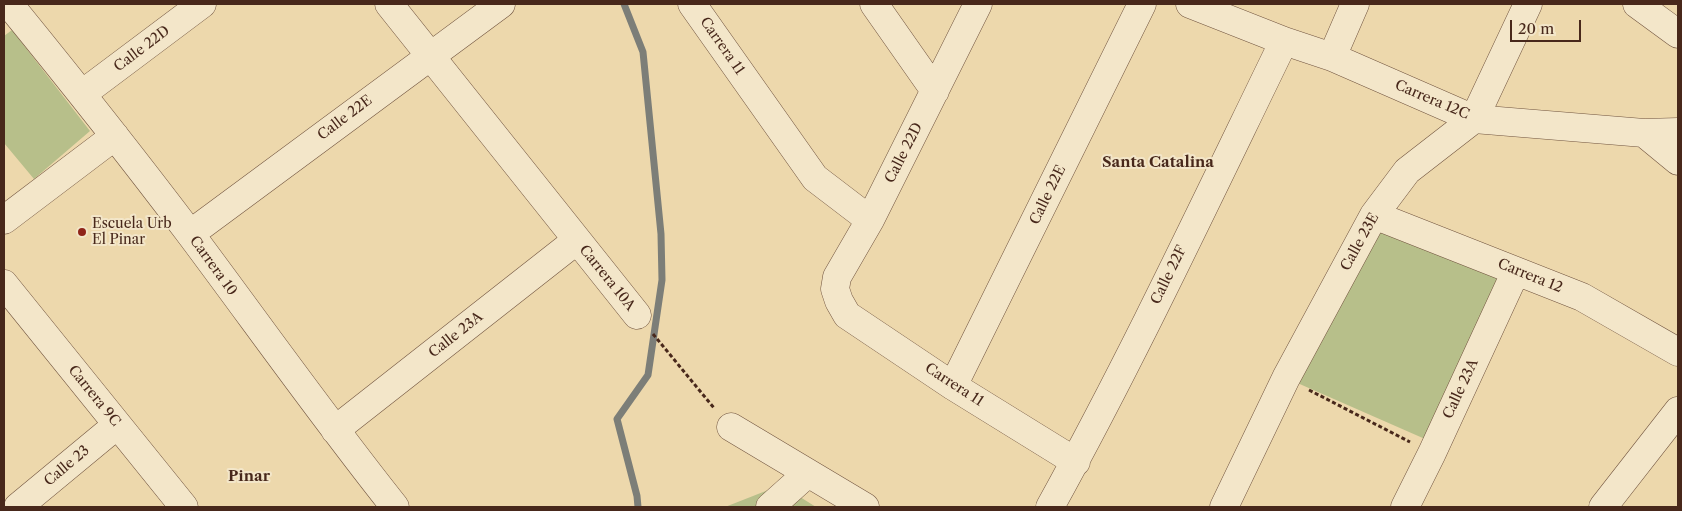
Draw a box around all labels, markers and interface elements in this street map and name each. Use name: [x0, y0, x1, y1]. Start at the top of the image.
scale bar: [1512, 10, 1583, 42]
street label: Carrera 11: [696, 14, 748, 78]
text: 20 m: [1518, 19, 1554, 38]
street label: Calle 22D: [111, 23, 173, 75]
street label: Carrera 12C: [1392, 77, 1472, 123]
street label: Calle 22E: [314, 92, 376, 144]
street label: Calle 22D: [882, 120, 926, 186]
district label: Santa Catalina: [1102, 154, 1214, 172]
street label: Calle 22E: [1026, 163, 1070, 227]
street label: Calle 23E: [1337, 210, 1383, 274]
place label: Escuela Urb El Pinar: [92, 216, 172, 248]
marker: Escuela Urb El Pinar: [76, 226, 88, 238]
street label: Carrera 10: [186, 233, 240, 299]
street label: Carrera 10A: [575, 242, 639, 314]
street label: Calle 22F: [1148, 243, 1190, 307]
street label: Carrera 12: [1495, 255, 1565, 297]
street label: Calle 23A: [426, 309, 486, 361]
street label: Calle 23A: [1440, 356, 1482, 422]
street label: Carrera 11: [922, 360, 986, 410]
street label: Carrera 9C: [64, 362, 124, 430]
street label: Calle 23: [41, 442, 93, 490]
district label: Pinar: [228, 468, 270, 486]

